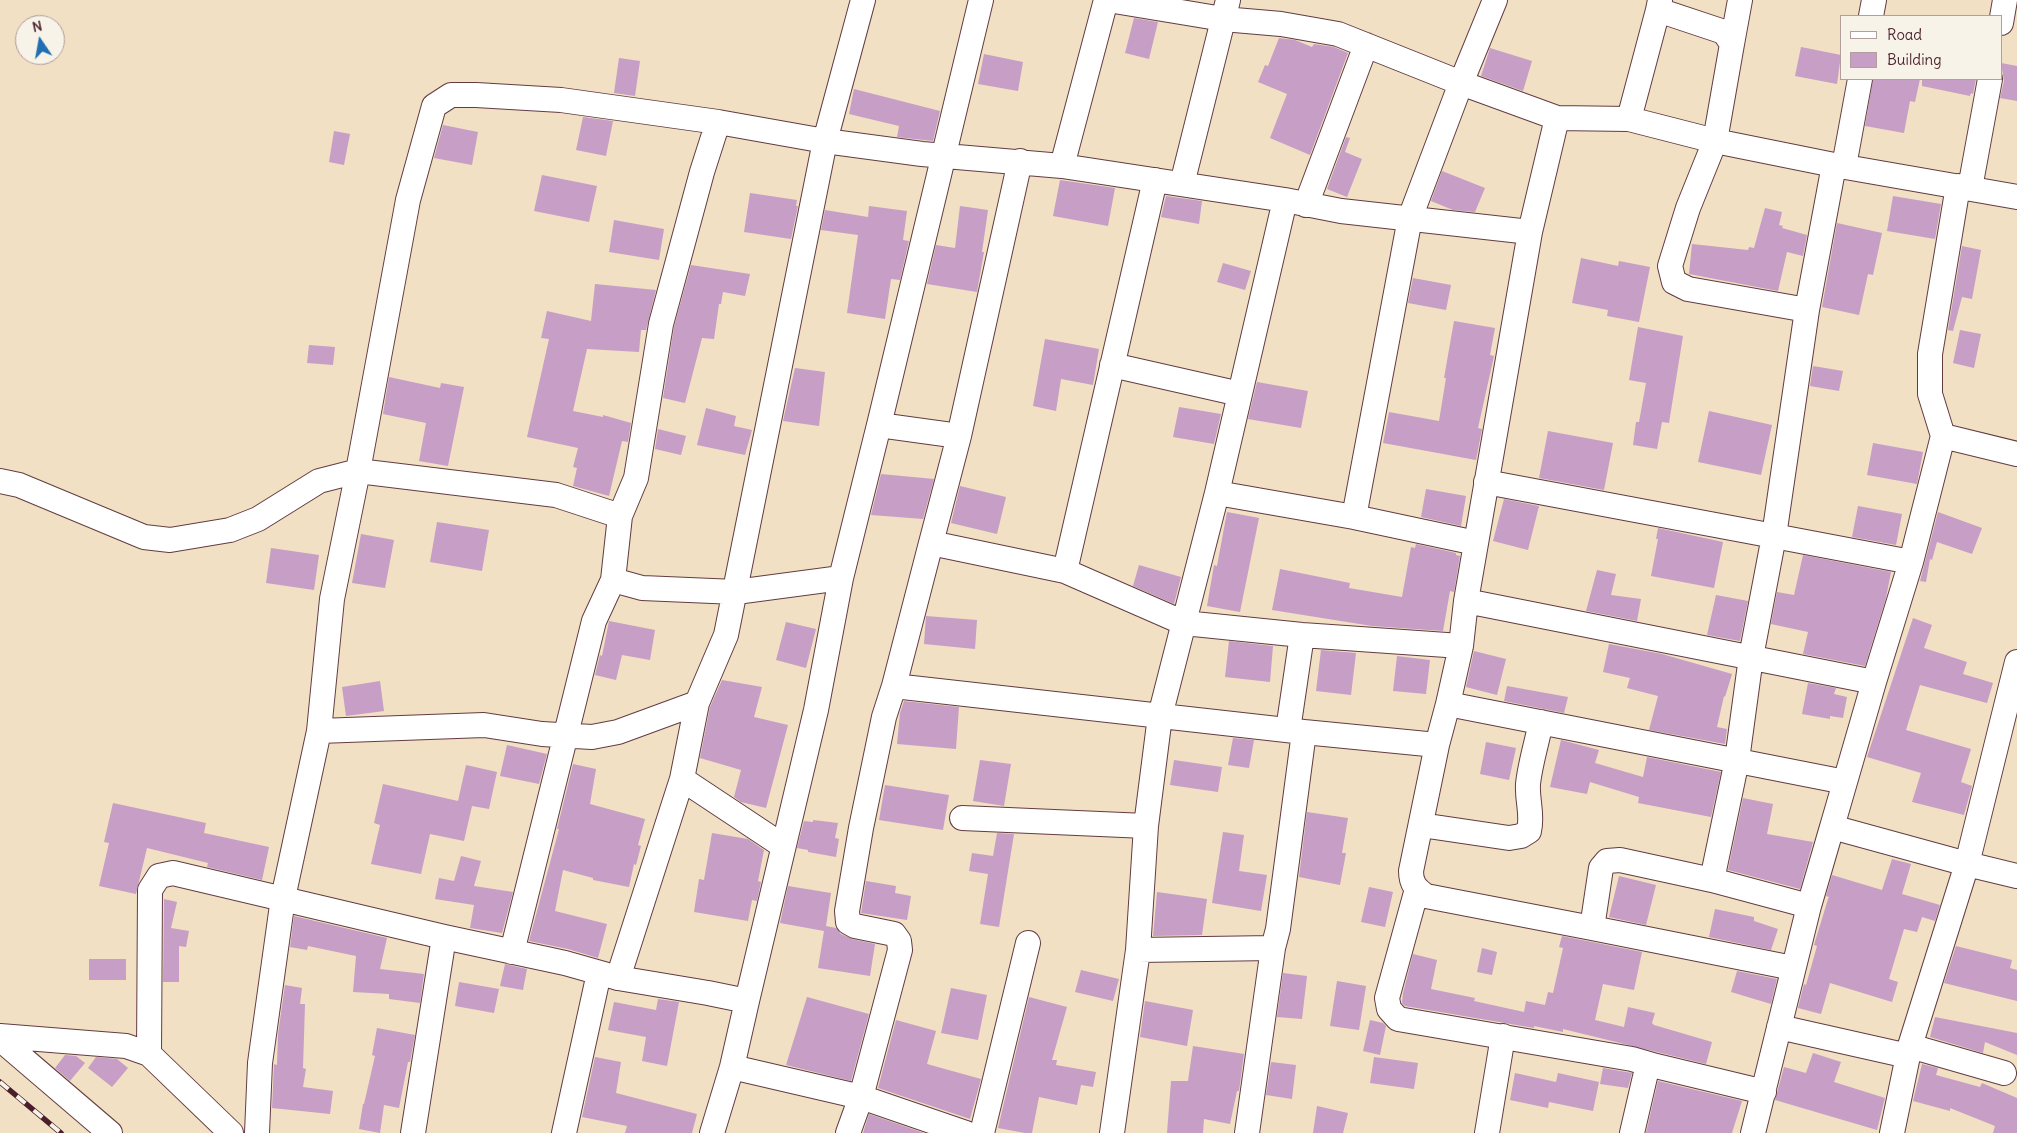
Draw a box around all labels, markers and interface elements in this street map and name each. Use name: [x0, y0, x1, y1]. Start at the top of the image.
north arrow: [15, 15, 65, 65]
legend: [1840, 15, 2002, 80]
text: N: [30, 16, 44, 36]
text: Road: [1887, 25, 1922, 44]
text: Building: [1887, 50, 1942, 69]

